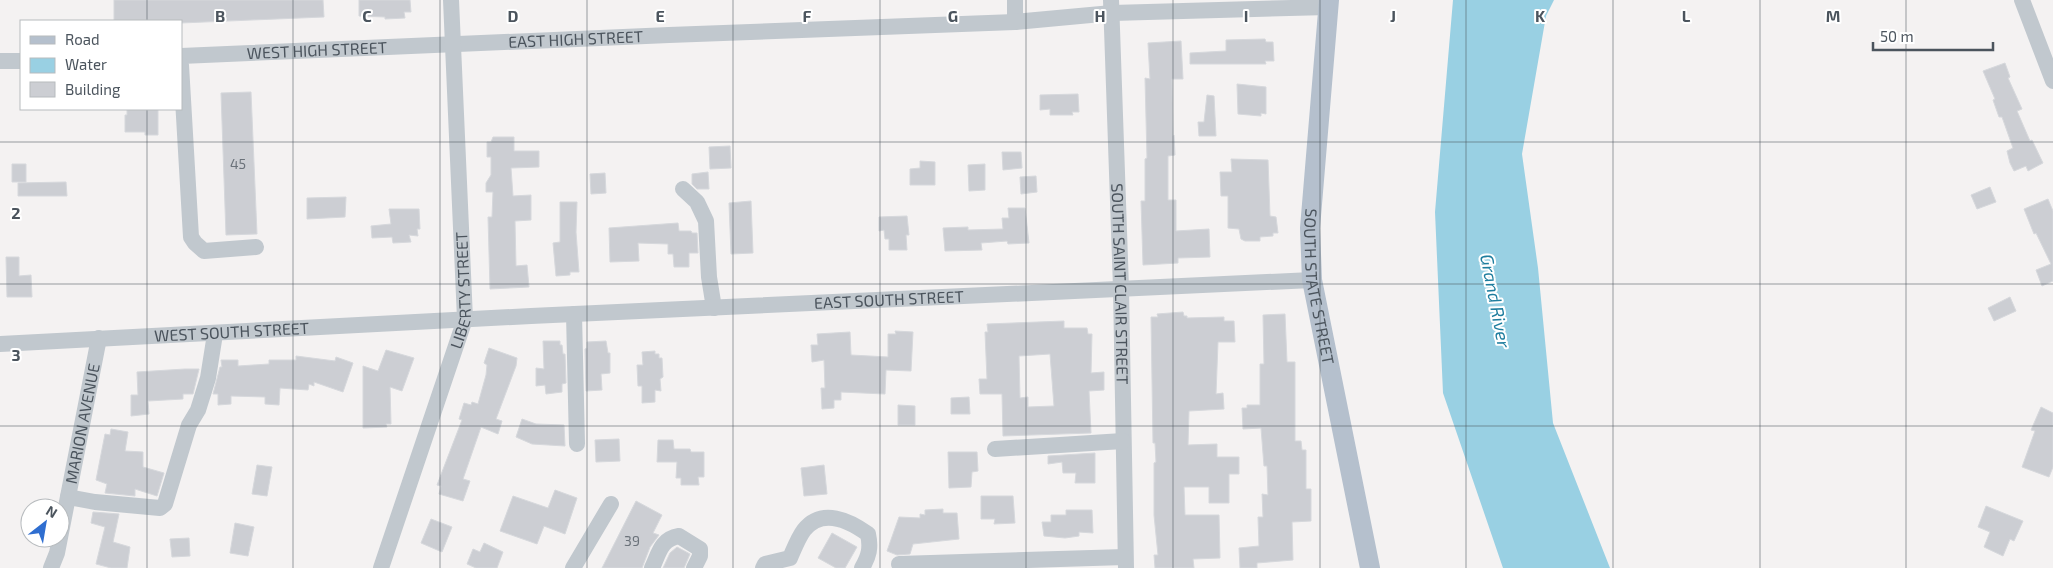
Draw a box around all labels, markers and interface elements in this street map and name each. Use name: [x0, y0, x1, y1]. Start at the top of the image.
text: B: [215, 6, 225, 25]
text: C: [362, 6, 372, 25]
text: D: [508, 6, 519, 25]
text: E: [655, 6, 665, 25]
text: F: [803, 6, 812, 25]
text: G: [948, 6, 958, 25]
text: H: [1094, 6, 1106, 25]
text: I: [1244, 6, 1248, 25]
text: J: [1390, 6, 1396, 25]
text: K: [1535, 6, 1546, 25]
text: L: [1682, 6, 1691, 25]
text: M: [1826, 6, 1840, 25]
legend: [20, 20, 182, 110]
scale bar: [1873, 20, 1993, 52]
street label: EAST HIGH STREET: [508, 26, 643, 51]
text: 50 m: [1880, 27, 1914, 45]
text: Road: [65, 30, 100, 48]
street label: WEST HIGH STREET: [246, 37, 387, 62]
text: Water: [65, 55, 107, 73]
text: Building: [65, 80, 121, 98]
house number: 45: [230, 155, 246, 172]
street label: SOUTH SAINT CLAIR STREET: [1108, 183, 1133, 385]
text: 2: [11, 203, 21, 222]
street label: SOUTH STATE STREET: [1301, 208, 1339, 366]
street label: LIBERTY STREET: [446, 231, 474, 351]
water label: Grand River: [1476, 252, 1516, 350]
street label: EAST SOUTH STREET: [814, 286, 964, 312]
street label: WEST SOUTH STREET: [154, 318, 310, 345]
text: 3: [11, 345, 21, 364]
street label: MARION AVENUE: [61, 362, 103, 485]
north arrow: [20, 498, 70, 548]
text: N: [43, 502, 61, 521]
house number: 39: [624, 532, 640, 549]

